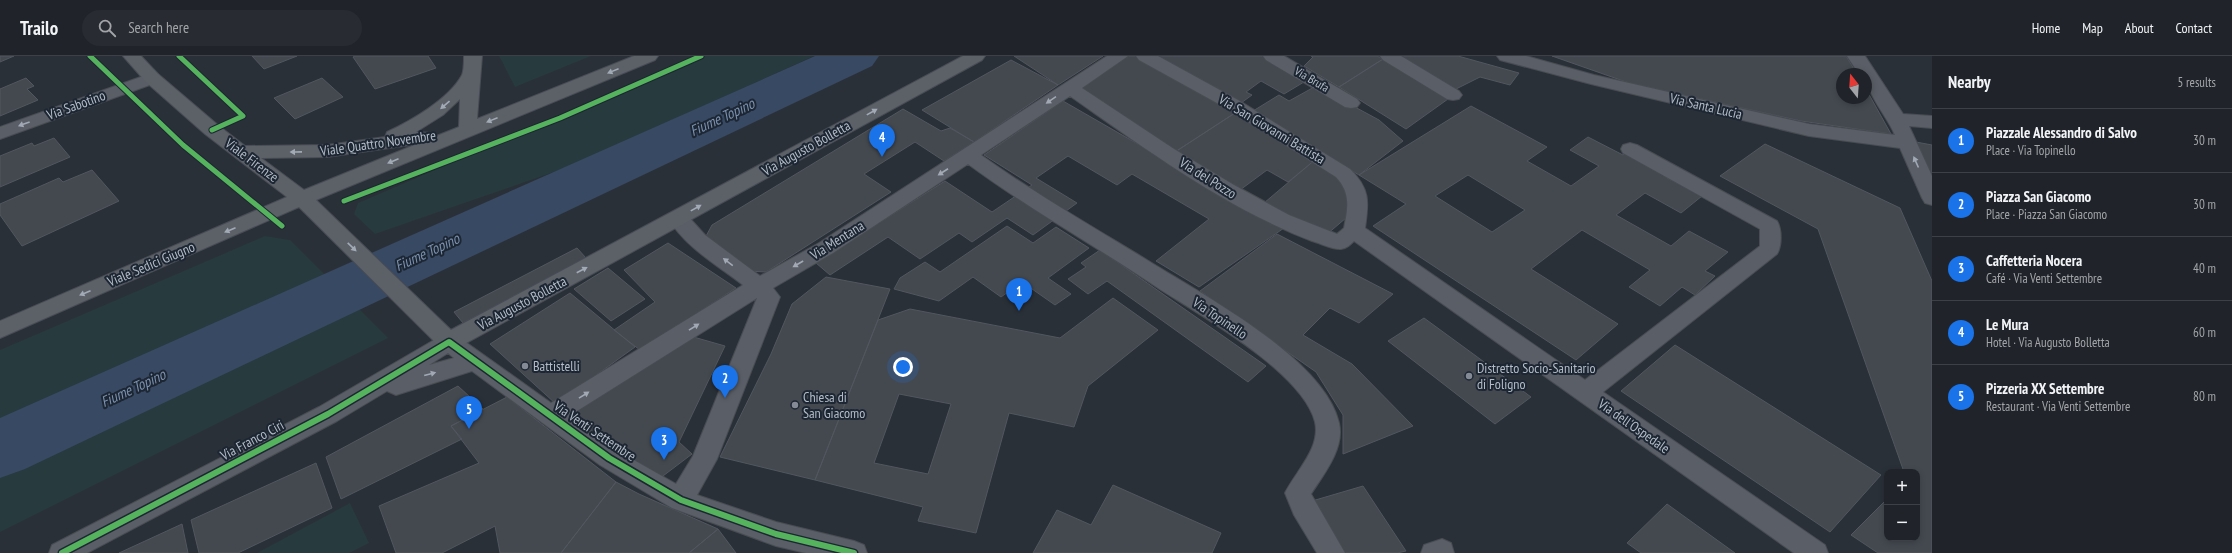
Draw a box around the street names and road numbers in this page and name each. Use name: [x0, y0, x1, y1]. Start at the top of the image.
street label: Via Brufa: [1291, 62, 1332, 95]
street label: Via Sabotino: [43, 86, 108, 124]
street label: Via Santa Lucia: [1667, 89, 1744, 123]
street label: Via San Giovanni Battista: [1215, 90, 1329, 168]
street label: Via Augusto Bolletta: [758, 116, 853, 180]
street label: Viale Quattro Novembre: [318, 126, 437, 160]
street label: Viale Firenze: [221, 133, 282, 186]
street label: Via del Pozzo: [1175, 153, 1240, 203]
street label: Via Mentana: [806, 216, 867, 264]
street label: Viale Sedici Giugno: [104, 237, 197, 291]
street label: Via Augusto Bolletta: [474, 272, 570, 334]
street label: Via Topinello: [1188, 293, 1251, 343]
street label: Via dell'Ospedale: [1594, 394, 1674, 457]
street label: Via Venti Settembre: [550, 396, 640, 465]
street label: Via Franco Ciri: [216, 416, 287, 465]

